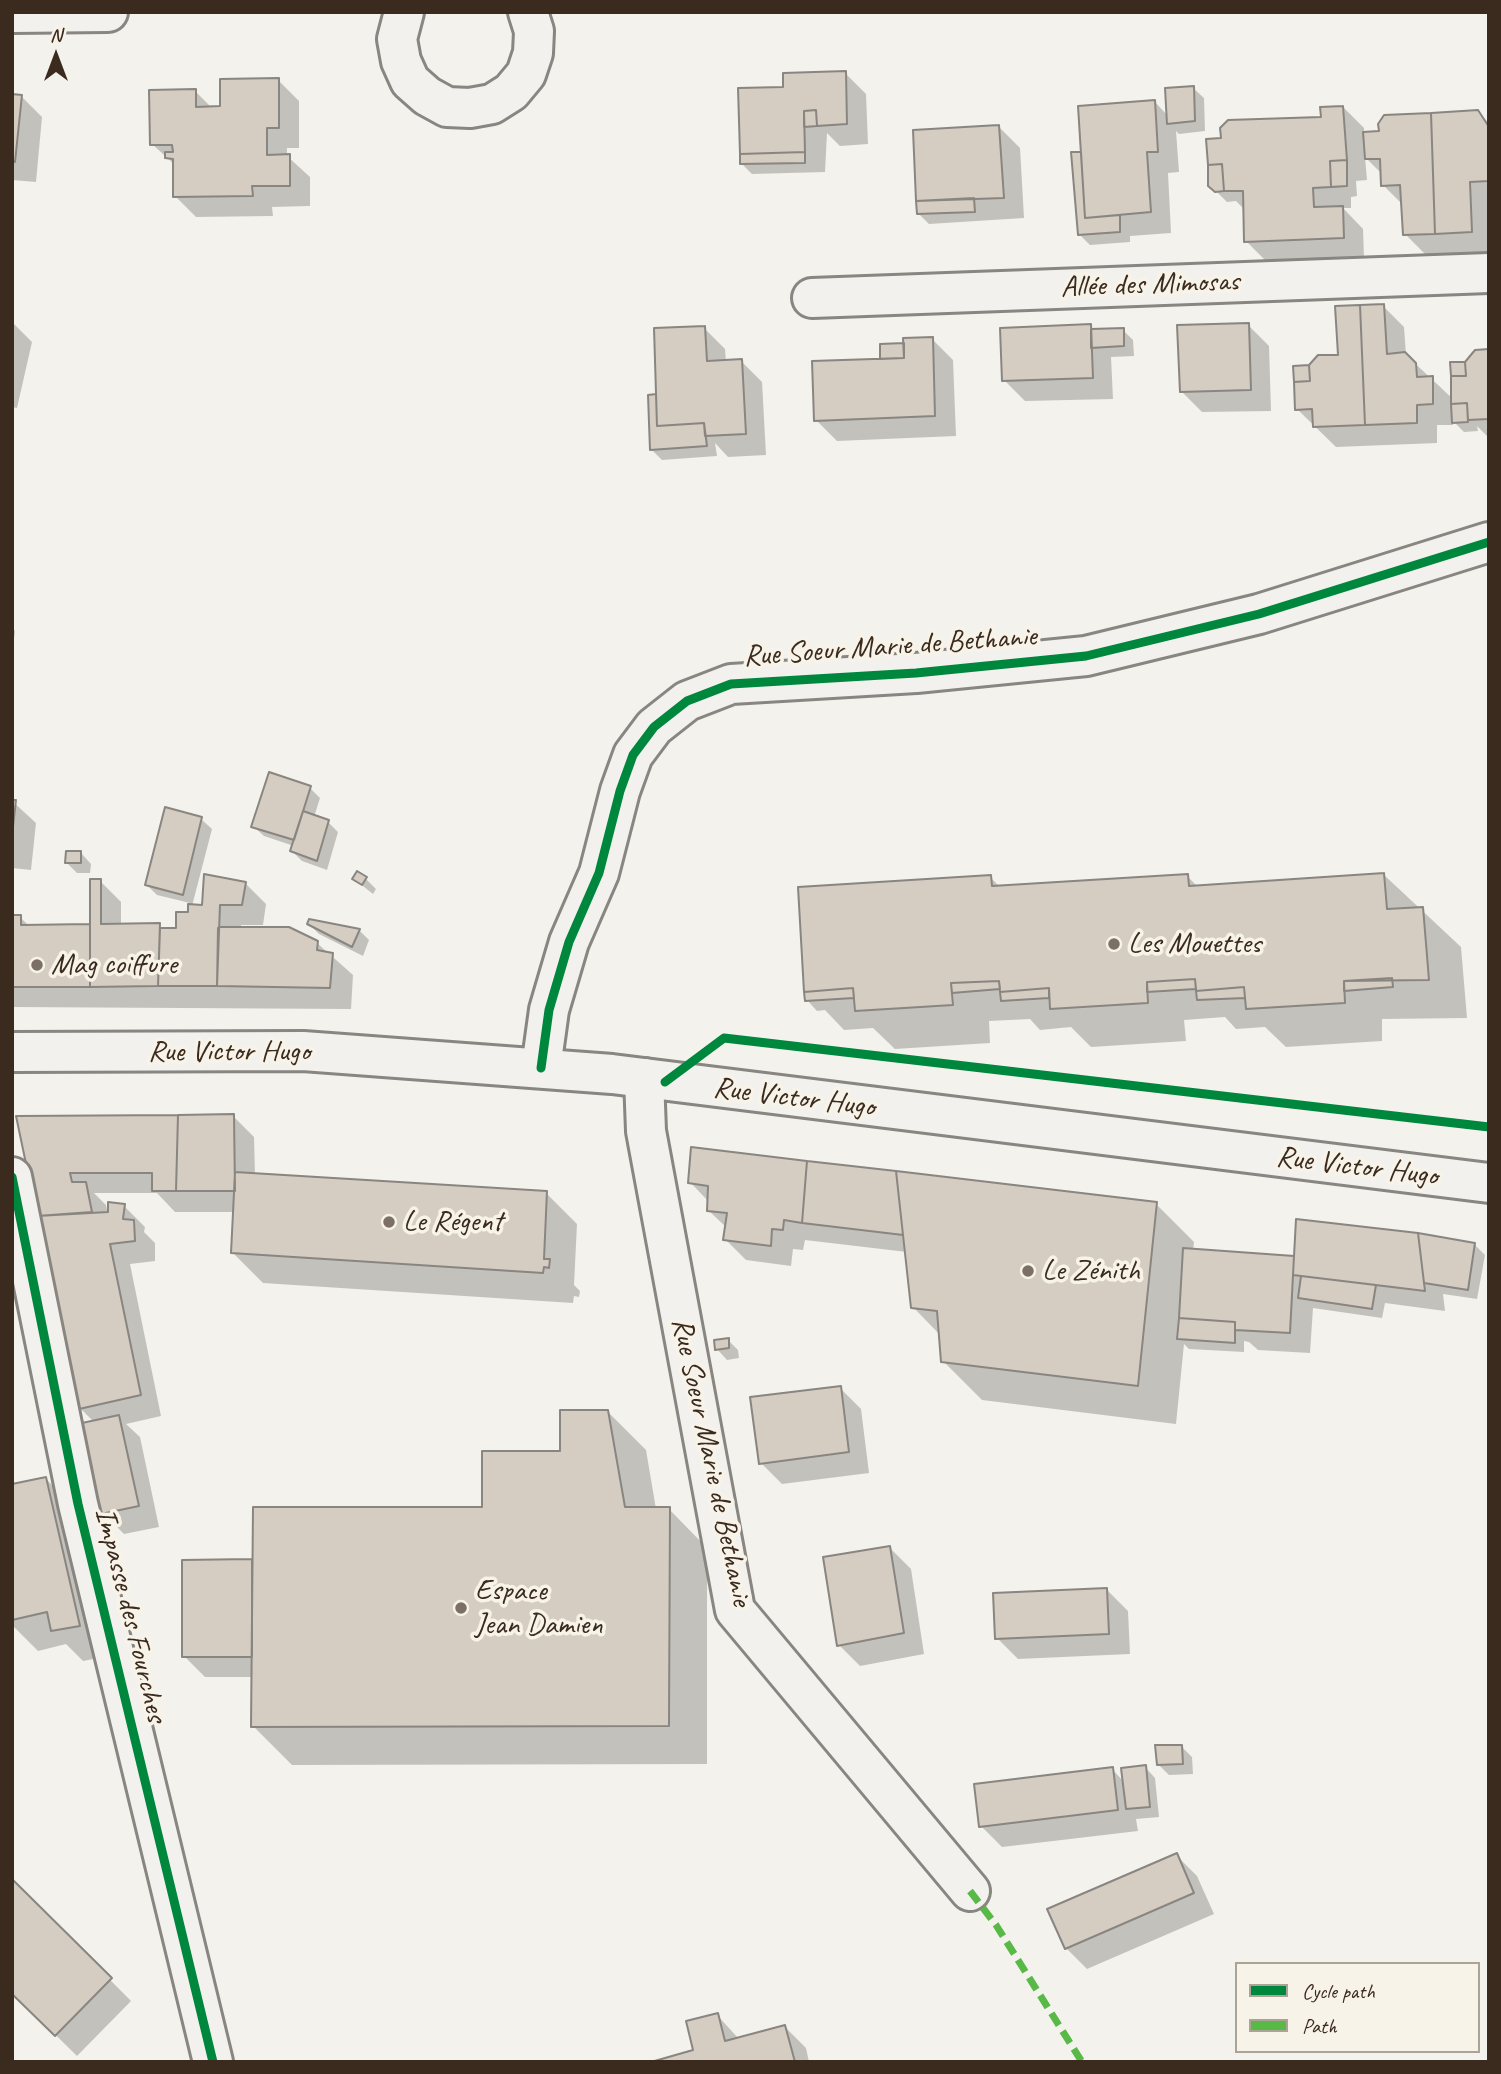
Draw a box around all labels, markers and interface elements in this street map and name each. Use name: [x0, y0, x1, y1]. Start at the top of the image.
north arrow: [21, 21, 91, 91]
text: N: [50, 23, 62, 47]
street label: Allée des Mimosas: [1060, 264, 1240, 306]
street label: Rue Soeur Marie de Bethanie: [742, 619, 1038, 675]
place label: Les Mouettes: [1128, 926, 1261, 962]
marker: Les Mouettes: [1106, 936, 1122, 952]
place label: Mag coiffure: [51, 947, 177, 983]
marker: Mag coiffure: [29, 957, 45, 973]
street label: Rue Victor Hugo: [148, 1034, 310, 1070]
street label: Rue Victor Hugo: [711, 1070, 877, 1126]
street label: Rue Victor Hugo: [1274, 1139, 1440, 1195]
place label: Le Régent: [403, 1204, 502, 1240]
marker: Le Régent: [381, 1214, 397, 1230]
place label: Le Zénith: [1042, 1253, 1140, 1289]
marker: Le Zénith: [1020, 1263, 1036, 1279]
street label: Rue Soeur Marie de Bethanie: [663, 1315, 759, 1609]
street label: Impasse des Fourches: [86, 1504, 174, 1726]
place label: Espace Jean Damien: [475, 1573, 603, 1644]
marker: Espace Jean Damien: [453, 1600, 469, 1616]
legend: [1235, 1962, 1480, 2053]
text: Cycle path: [1302, 1978, 1375, 2004]
text: Path: [1302, 2013, 1337, 2039]

